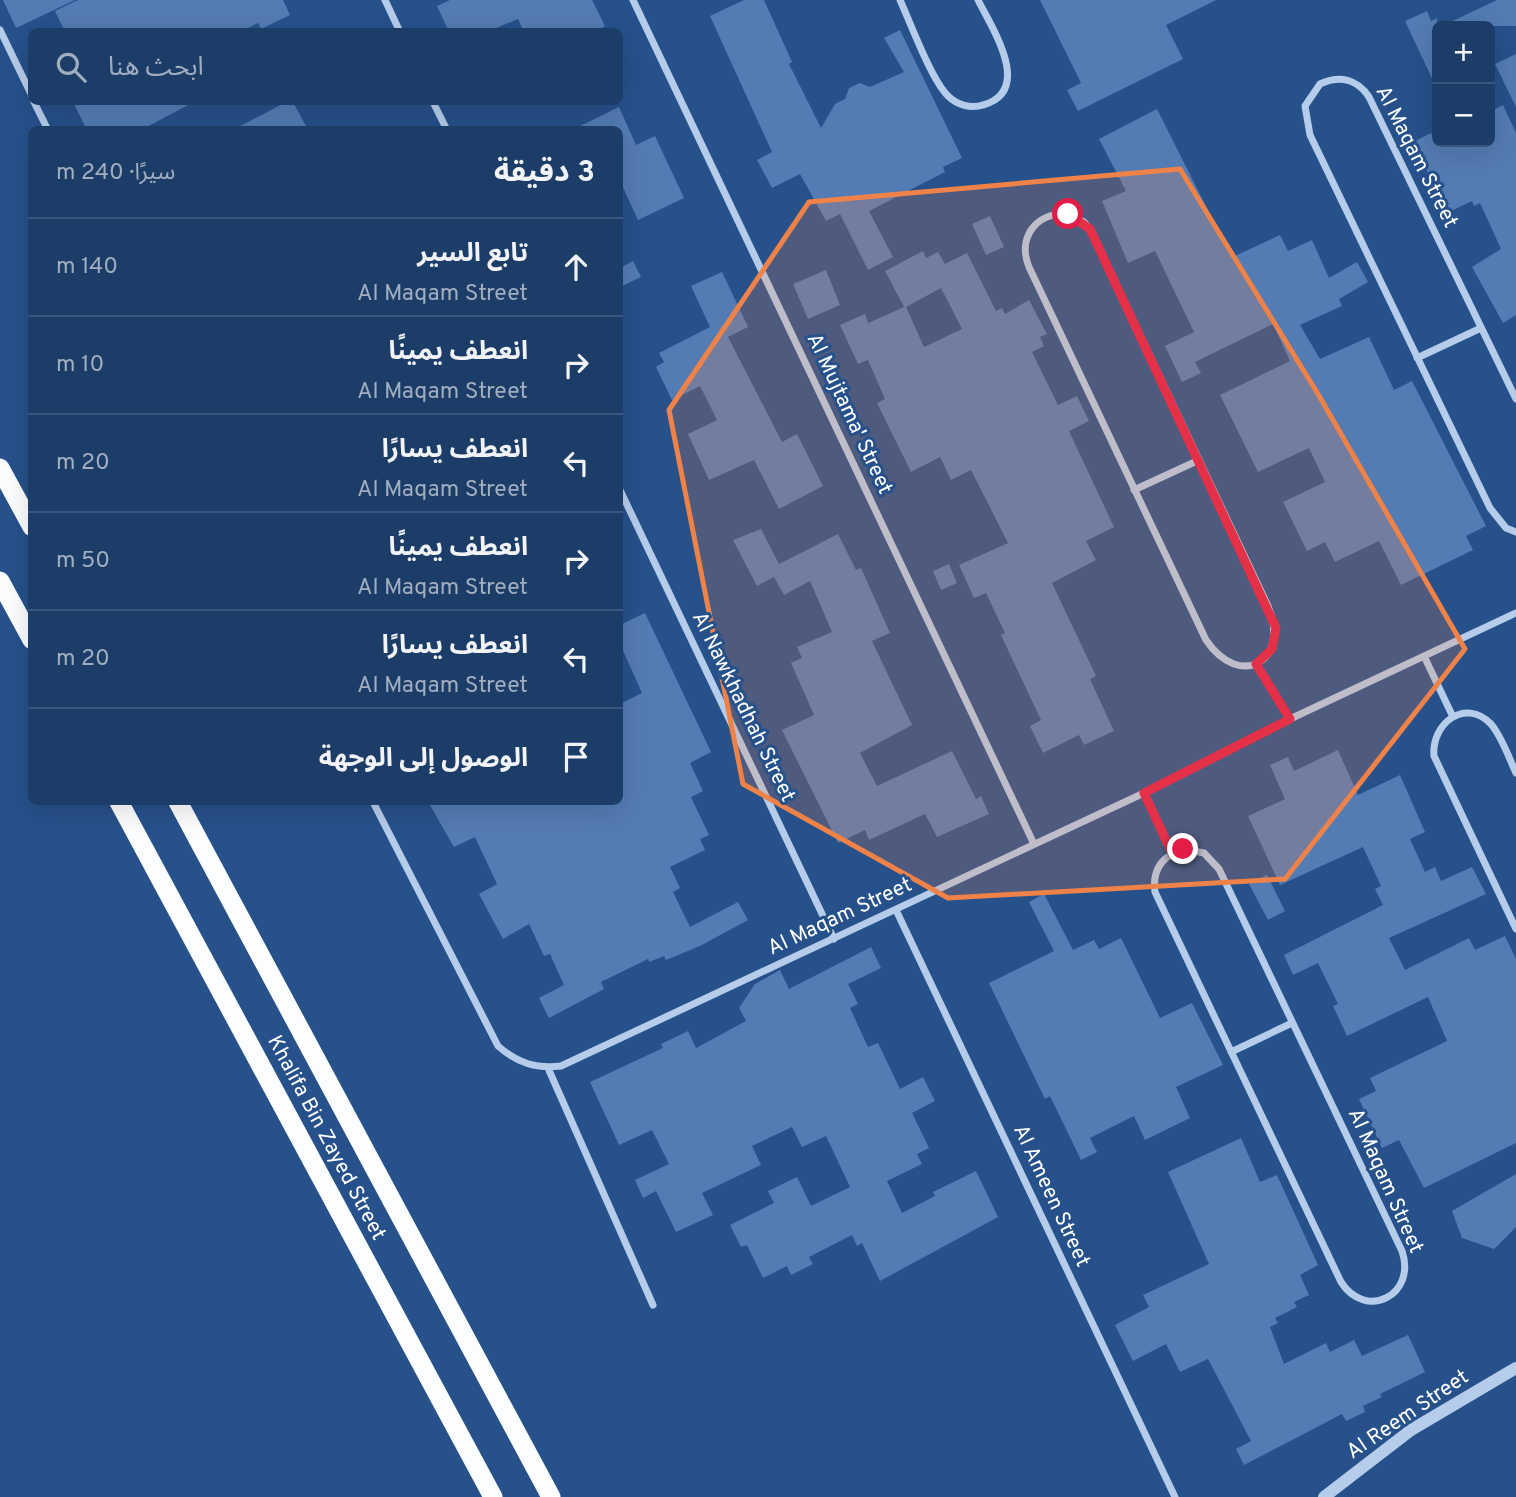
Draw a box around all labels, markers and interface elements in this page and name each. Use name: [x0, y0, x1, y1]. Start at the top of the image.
map controls: [1432, 21, 1495, 147]
button: +: [1432, 21, 1495, 84]
search box: [28, 28, 623, 105]
icon: search: [52, 48, 90, 86]
text: ابحث هنا: [108, 52, 204, 85]
street label: Al Maqam Street: [1369, 81, 1463, 233]
button: −: [1432, 84, 1495, 147]
text: 3 دقيقة: [494, 155, 595, 192]
text: سيرًا · 240 m: [56, 159, 175, 188]
route start: [1052, 198, 1083, 229]
text: تابع السير: [417, 238, 528, 271]
icon: ahead: [557, 248, 595, 286]
text: 140 m: [56, 253, 118, 282]
text: Al Maqam Street: [357, 280, 528, 309]
street label: Al Mujtama' Street: [800, 329, 898, 499]
text: انعطف يمينًا: [389, 336, 528, 369]
icon: right: [557, 346, 595, 384]
text: 10 m: [56, 351, 104, 380]
text: Al Maqam Street: [357, 378, 528, 407]
text: انعطف يسارًا: [382, 434, 528, 467]
icon: left: [557, 444, 595, 482]
text: 20 m: [56, 449, 110, 478]
text: Al Maqam Street: [357, 476, 528, 505]
text: انعطف يمينًا: [389, 532, 528, 565]
icon: right: [557, 542, 595, 580]
text: 50 m: [56, 547, 110, 576]
text: Al Maqam Street: [357, 574, 528, 603]
street label: Al Nawkhadhah Street: [685, 607, 801, 807]
text: انعطف يسارًا: [382, 630, 528, 663]
icon: left: [557, 640, 595, 678]
text: 20 m: [56, 645, 110, 674]
text: Al Maqam Street: [357, 672, 528, 701]
icon: arrive: [557, 738, 595, 776]
text: الوصول إلى الوجهة: [319, 743, 528, 776]
route end: [1167, 833, 1198, 864]
street label: Al Maqam Street: [764, 872, 916, 962]
street label: Khalifa Bin Zayed Street: [260, 1031, 392, 1245]
street label: Al Maqam Street: [1341, 1104, 1429, 1258]
street label: Al Ameen Street: [1006, 1121, 1096, 1271]
street label: Al Reem Street: [1342, 1364, 1474, 1466]

